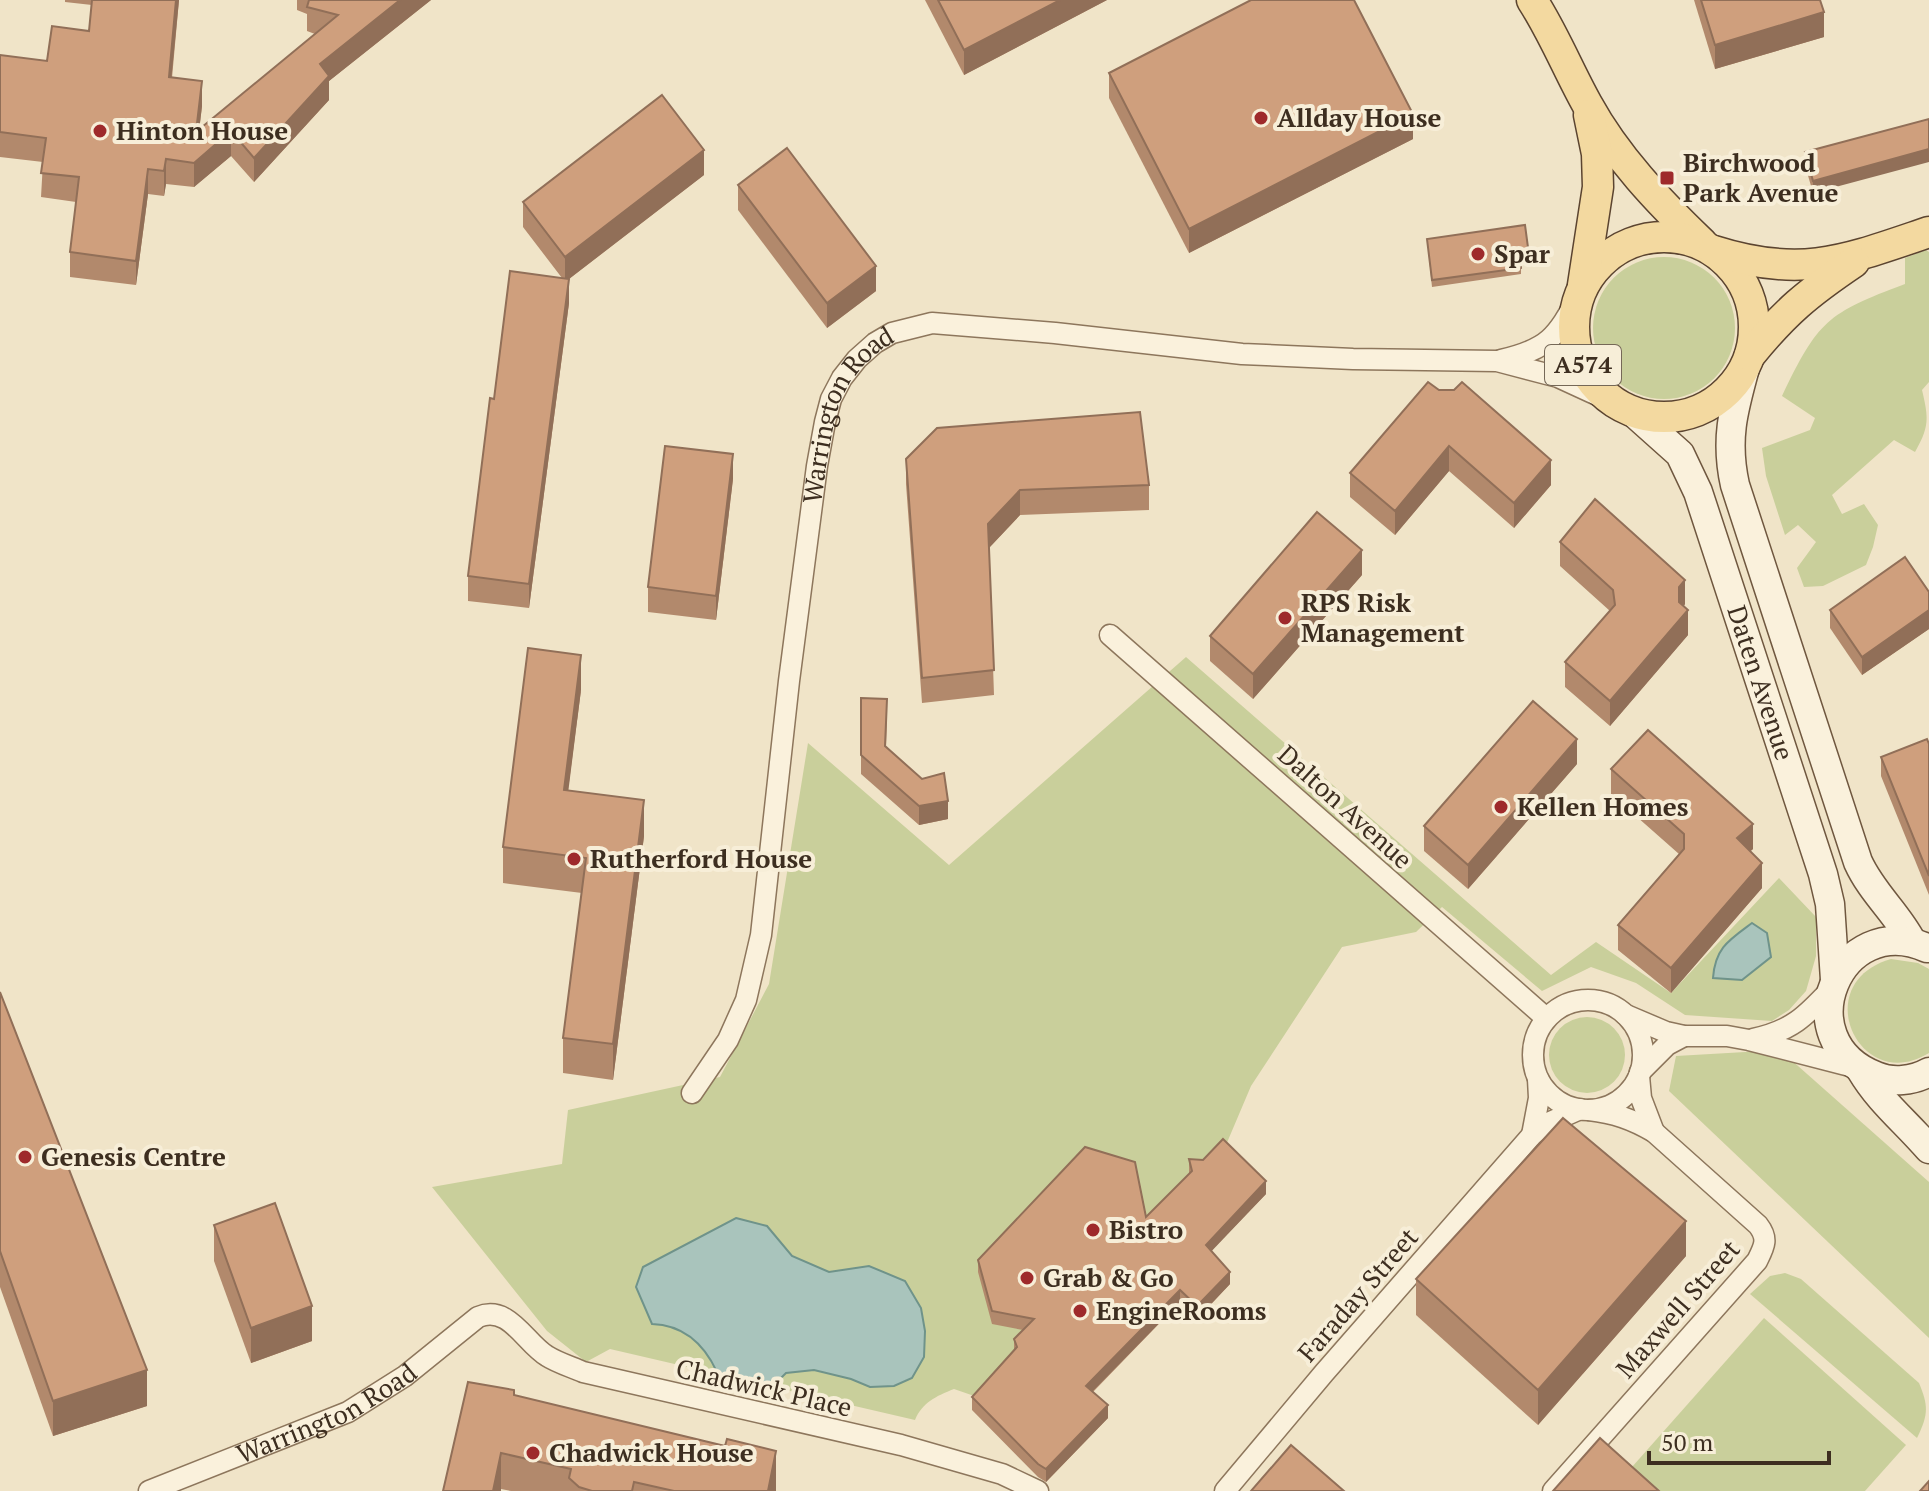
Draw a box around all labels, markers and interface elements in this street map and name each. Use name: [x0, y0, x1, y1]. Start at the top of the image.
place label: Allday House: [1277, 100, 1441, 134]
marker: Allday House: [1252, 109, 1270, 127]
place label: Hinton House: [116, 113, 288, 147]
marker: Hinton House: [91, 122, 109, 140]
place label: Birchwood Park Avenue: [1683, 145, 1839, 209]
marker: Birchwood Park Avenue: [1658, 169, 1676, 187]
place label: Spar: [1494, 236, 1551, 270]
marker: Spar: [1469, 245, 1487, 263]
street label: Warrington Road: [794, 318, 899, 505]
road number: A574: [1545, 345, 1621, 385]
place label: RPS Risk Management: [1301, 585, 1465, 649]
street label: Daten Avenue: [1720, 601, 1803, 764]
marker: RPS Risk Management: [1276, 609, 1294, 627]
street label: Dalton Avenue: [1271, 737, 1420, 876]
place label: Kellen Homes: [1517, 789, 1688, 823]
marker: Kellen Homes: [1492, 798, 1510, 816]
place label: Rutherford House: [590, 841, 812, 875]
marker: Rutherford House: [565, 850, 583, 868]
place label: Genesis Centre: [41, 1139, 226, 1173]
marker: Genesis Centre: [16, 1148, 34, 1166]
place label: Bistro: [1109, 1212, 1183, 1246]
street label: Faraday Street: [1290, 1220, 1425, 1368]
marker: Bistro: [1084, 1221, 1102, 1239]
street label: Maxwell Street: [1608, 1232, 1747, 1384]
place label: Grab & Go: [1043, 1260, 1174, 1294]
marker: Grab & Go: [1018, 1269, 1036, 1287]
place label: EngineRooms: [1096, 1293, 1267, 1327]
marker: EngineRooms: [1071, 1302, 1089, 1320]
street label: Chadwick Place: [673, 1350, 855, 1424]
street label: Warrington Road: [231, 1355, 423, 1471]
scale bar: [1649, 1415, 1829, 1465]
text: 50 m: [1661, 1426, 1713, 1458]
place label: Chadwick House: [549, 1435, 754, 1469]
marker: Chadwick House: [524, 1444, 542, 1462]

